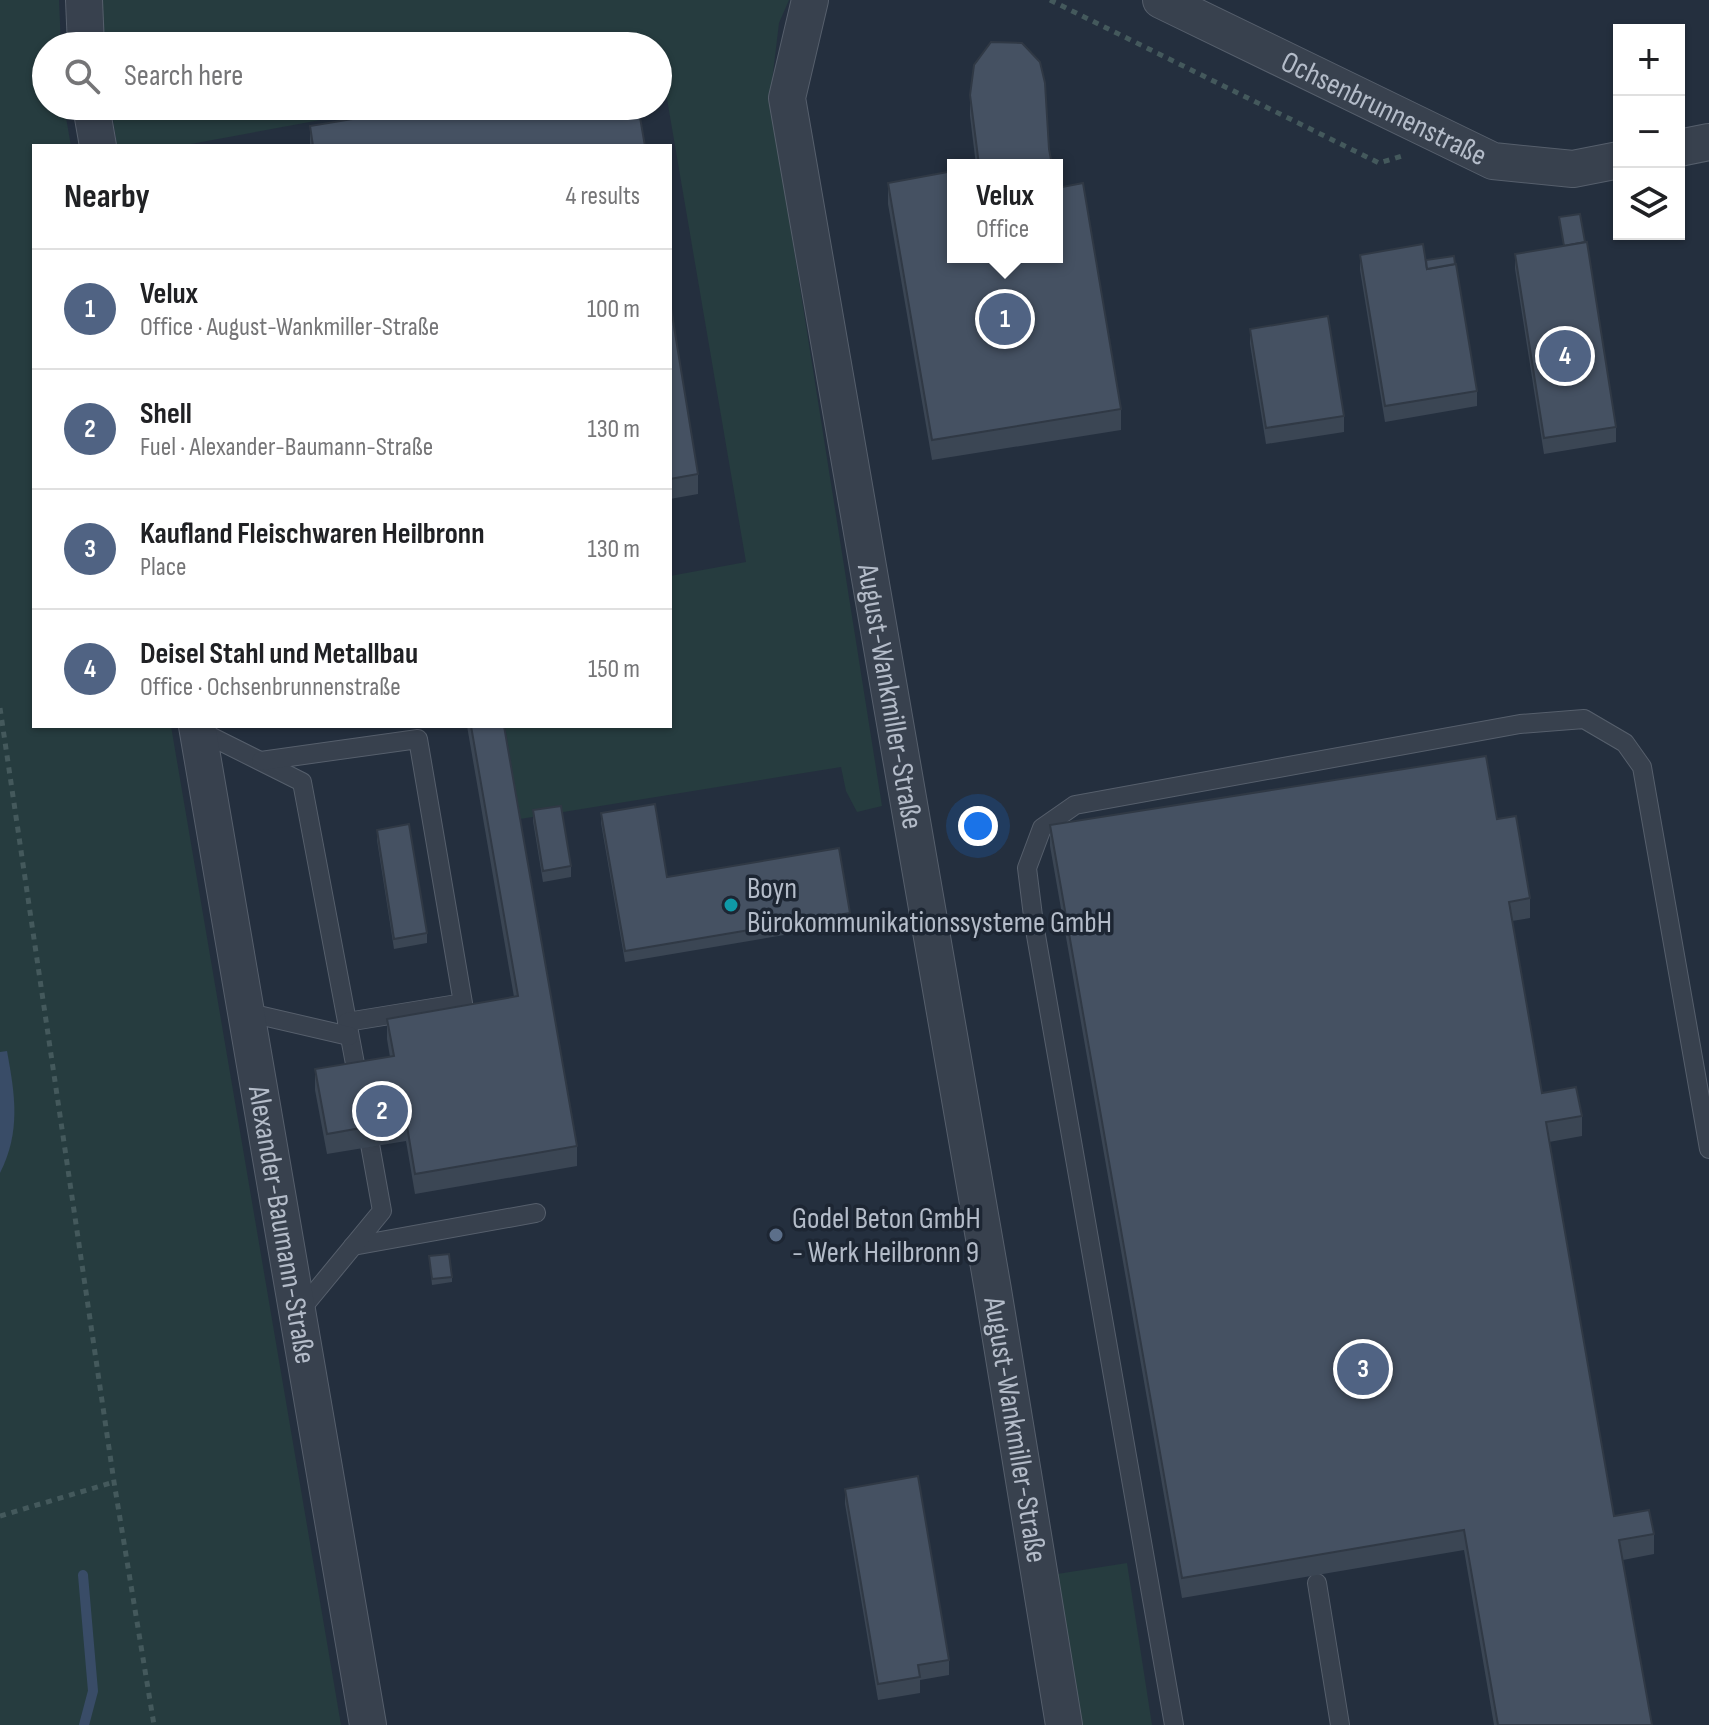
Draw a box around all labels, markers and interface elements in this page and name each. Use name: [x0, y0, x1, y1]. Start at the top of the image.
map controls: [1613, 24, 1685, 240]
button: +: [1613, 24, 1685, 96]
search box: [32, 32, 672, 120]
street label: Ochsenbrunnenstraße: [1275, 44, 1492, 174]
icon: search: [60, 54, 104, 98]
text: Search here: [124, 58, 243, 94]
button: −: [1613, 96, 1685, 168]
popup: [947, 159, 1063, 263]
button: layers: [1613, 168, 1685, 240]
text: Nearby: [64, 176, 150, 217]
text: Velux: [976, 178, 1034, 214]
text: 4 results: [565, 181, 640, 212]
text: Office: [976, 214, 1029, 245]
text: Velux: [140, 276, 198, 312]
pin: 1: [979, 289, 1031, 349]
text: 1: [85, 294, 95, 325]
text: 100 m: [587, 294, 640, 325]
text: Office · August-Wankmiller-Straße: [140, 312, 439, 343]
pin: 4: [1539, 326, 1591, 386]
text: Shell: [140, 396, 192, 432]
text: 2: [84, 414, 96, 445]
text: 130 m: [588, 414, 640, 445]
text: Fuel · Alexander-Baumann-Straße: [140, 432, 433, 463]
text: Kaufland Fleischwaren Heilbronn: [140, 516, 485, 552]
text: 3: [84, 534, 96, 565]
text: 130 m: [588, 534, 640, 565]
text: Place: [140, 552, 187, 583]
street label: August-Wankmiller-Straße: [849, 560, 930, 832]
text: Deisel Stahl und Metallbau: [140, 636, 418, 672]
text: 4: [84, 654, 96, 685]
text: 150 m: [588, 654, 640, 685]
text: Office · Ochsenbrunnenstraße: [140, 672, 401, 703]
your location: [958, 806, 998, 846]
place label: Boyn Bürokommunikationssysteme GmbH: [747, 871, 1112, 941]
marker: Boyn Bürokommunikationssysteme GmbH: [722, 896, 740, 914]
pin: 2: [356, 1081, 408, 1141]
street label: Alexander-Baumann-Straße: [240, 1082, 323, 1367]
place label: Godel Beton GmbH - Werk Heilbronn 9: [792, 1201, 981, 1271]
marker: Godel Beton GmbH - Werk Heilbronn 9: [767, 1226, 785, 1244]
street label: August-Wankmiller-Straße: [975, 1294, 1054, 1565]
pin: 3: [1337, 1339, 1389, 1399]

